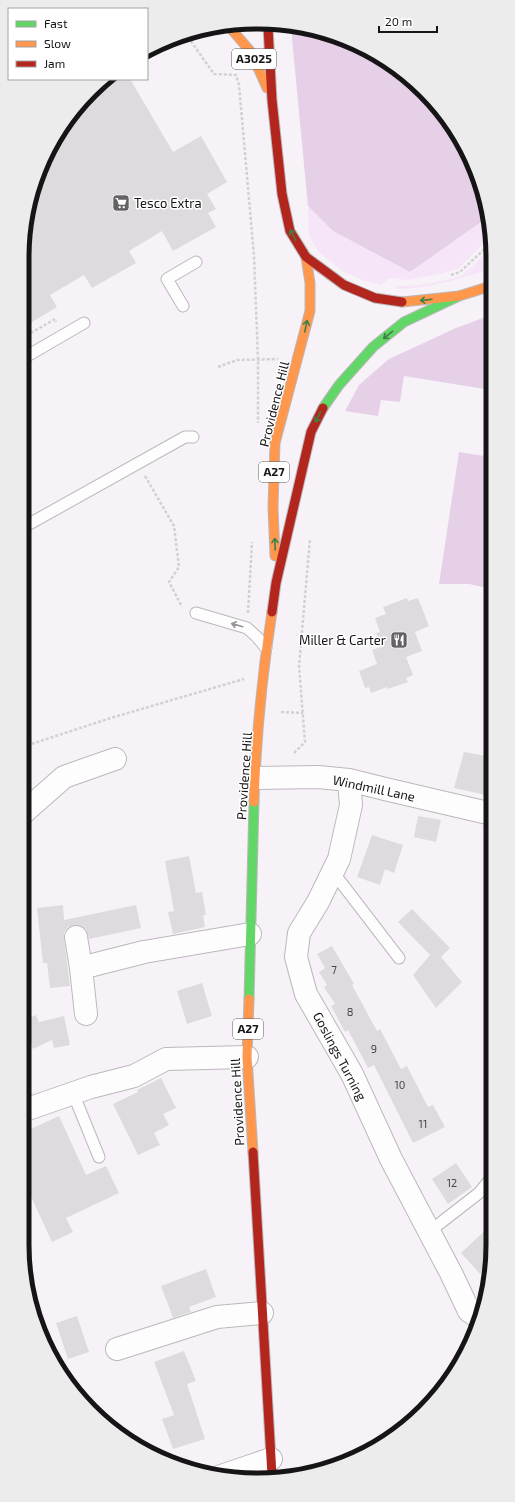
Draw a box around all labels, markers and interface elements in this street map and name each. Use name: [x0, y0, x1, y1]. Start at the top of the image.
legend: [8, 8, 148, 80]
scale bar: [379, 8, 437, 34]
text: 20 m: [385, 14, 412, 28]
text: Fast: [44, 16, 68, 30]
text: Slow: [44, 36, 71, 50]
road number: A3025: [232, 49, 276, 69]
text: Jam: [44, 56, 65, 70]
supermarket icon: Tesco Extra: [111, 193, 131, 213]
place label: Tesco Extra: [134, 195, 202, 211]
one-way arrow: [289, 229, 296, 241]
one-way arrow: [420, 296, 433, 304]
one-way arrow: [303, 320, 311, 333]
one-way arrow: [383, 330, 393, 339]
street label: Providence Hill: [256, 359, 292, 449]
one-way arrow: [314, 411, 321, 423]
road number: A27: [259, 462, 289, 482]
one-way arrow: [271, 538, 278, 551]
one-way arrow: [231, 621, 244, 628]
restaurant icon: Miller & Carter: [389, 630, 409, 650]
place label: Miller & Carter: [299, 632, 386, 648]
street label: Providence Hill: [233, 731, 255, 820]
street label: Windmill Lane: [331, 771, 417, 805]
house number: 7: [331, 963, 337, 976]
house number: 8: [347, 1005, 353, 1018]
street label: Goslings Turning: [310, 1009, 370, 1103]
road number: A27: [233, 1019, 263, 1039]
house number: 9: [371, 1042, 377, 1055]
street label: Providence Hill: [227, 1058, 247, 1146]
house number: 10: [394, 1078, 406, 1091]
house number: 11: [419, 1117, 427, 1130]
house number: 12: [447, 1176, 457, 1189]

